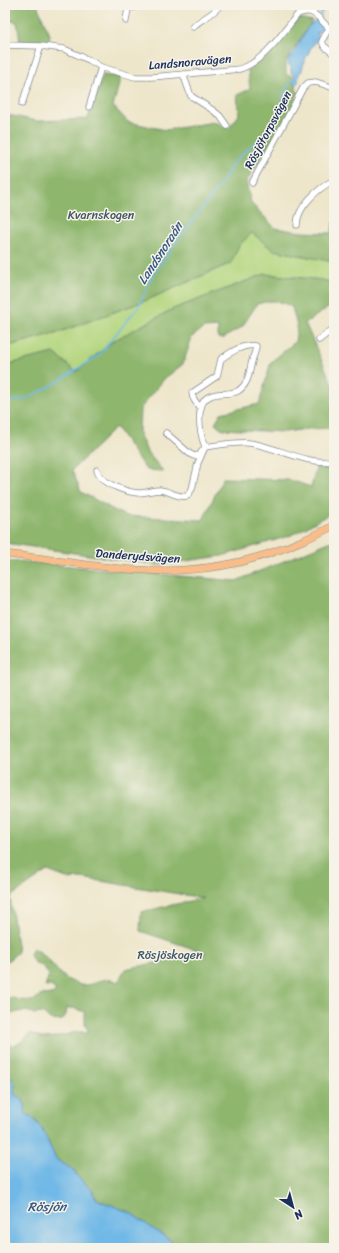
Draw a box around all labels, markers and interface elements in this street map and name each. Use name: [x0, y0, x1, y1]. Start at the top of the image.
street label: Landsnoravägen: [148, 47, 233, 77]
street label: Rösjötorpsvägen: [238, 86, 298, 173]
park label: Kvarnskogen: [68, 204, 135, 226]
water label: Landsnoraån: [131, 215, 190, 289]
street label: Danderydsvägen: [95, 542, 182, 570]
park label: Rösjöskogen: [137, 944, 203, 966]
north arrow: [273, 1187, 313, 1227]
water label: Rösjön: [28, 1195, 68, 1218]
text: N: [290, 1204, 308, 1225]

